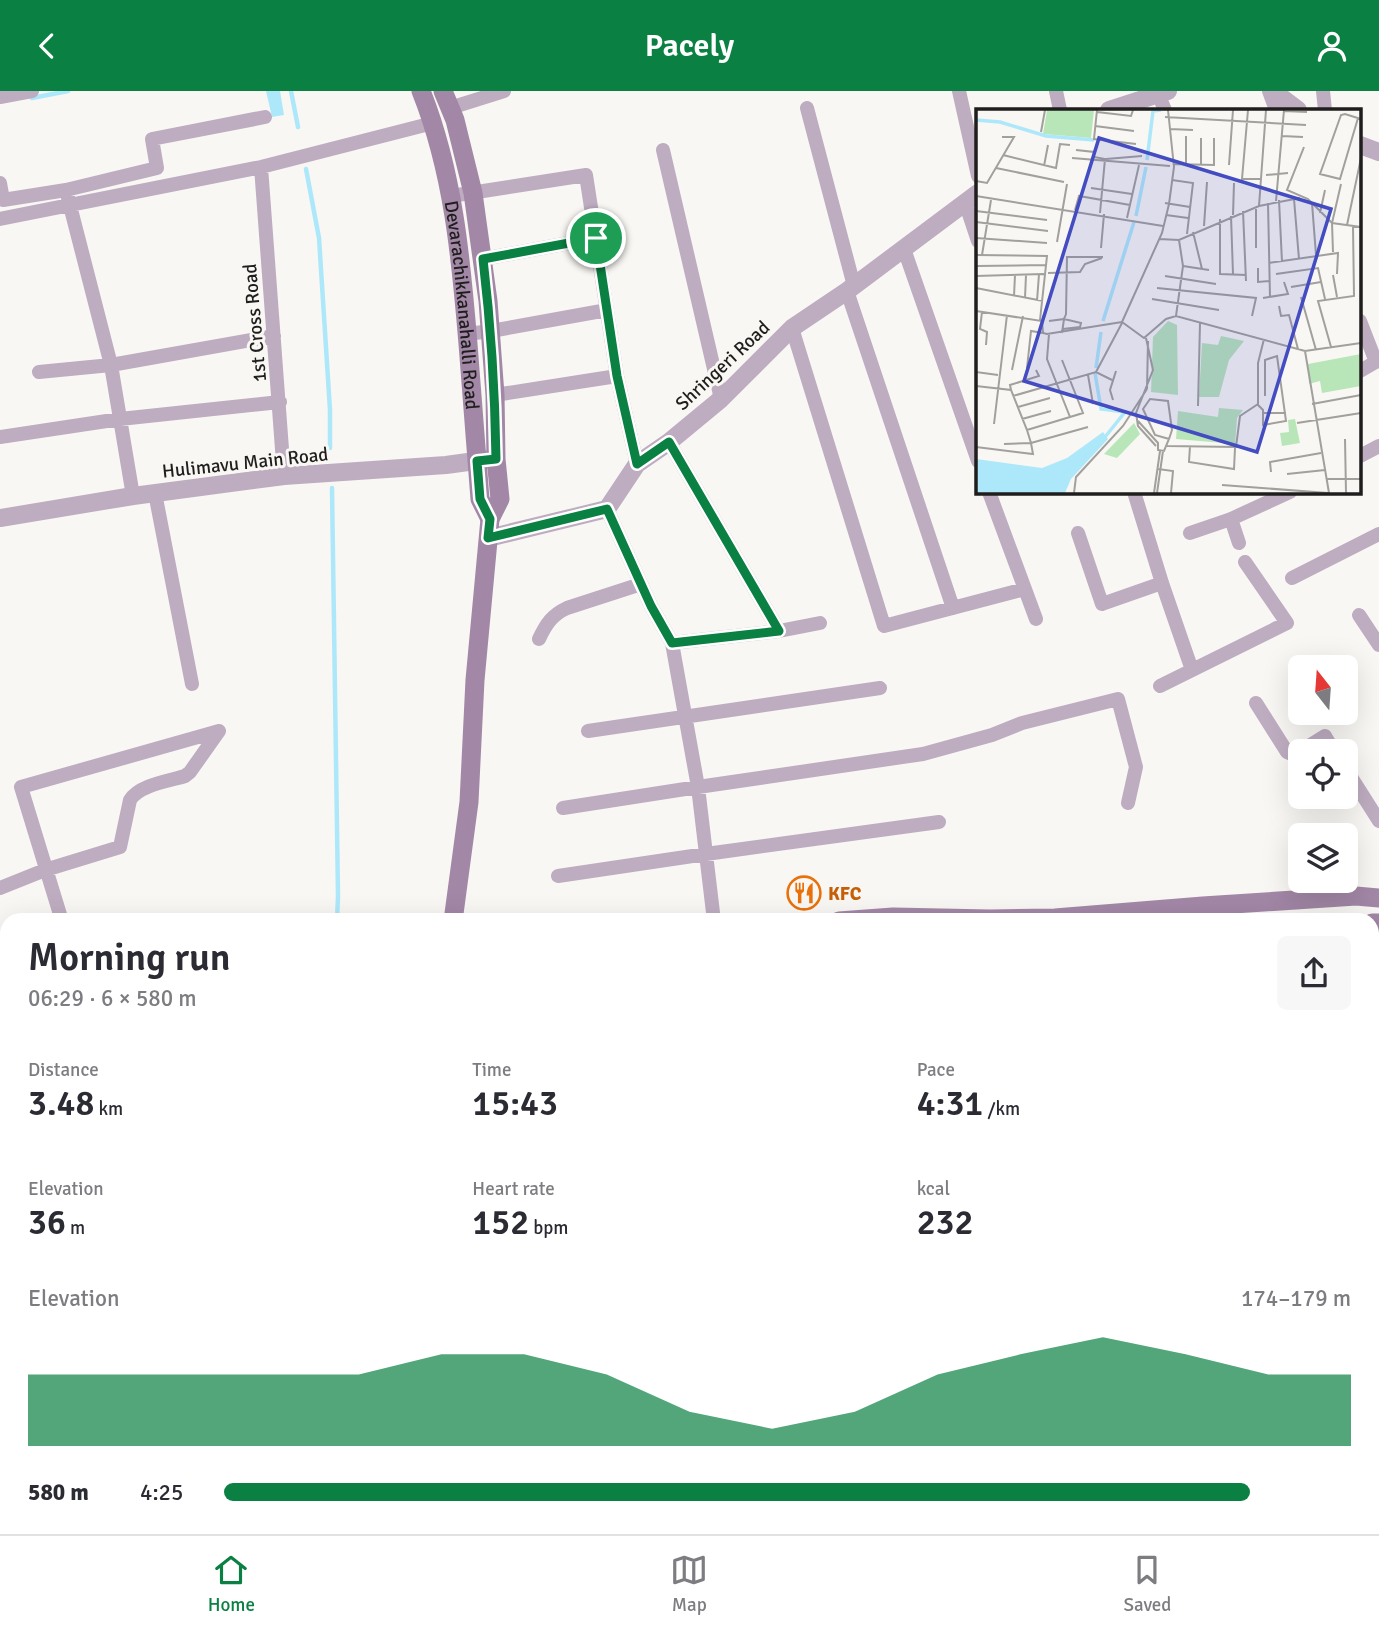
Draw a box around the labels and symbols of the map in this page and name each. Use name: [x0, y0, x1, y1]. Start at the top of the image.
inset map: [976, 109, 1362, 493]
street label: Devarachikkanahalli Road: [439, 199, 484, 411]
pin: [566, 208, 626, 268]
street label: 1st Cross Road: [238, 263, 272, 383]
street label: Shringeri Road: [670, 316, 775, 416]
street label: Hulimavu Main Road: [161, 442, 329, 484]
north arrow: [1288, 655, 1358, 725]
restaurant icon: KFC: [785, 874, 823, 912]
place label: KFC: [828, 882, 862, 906]

